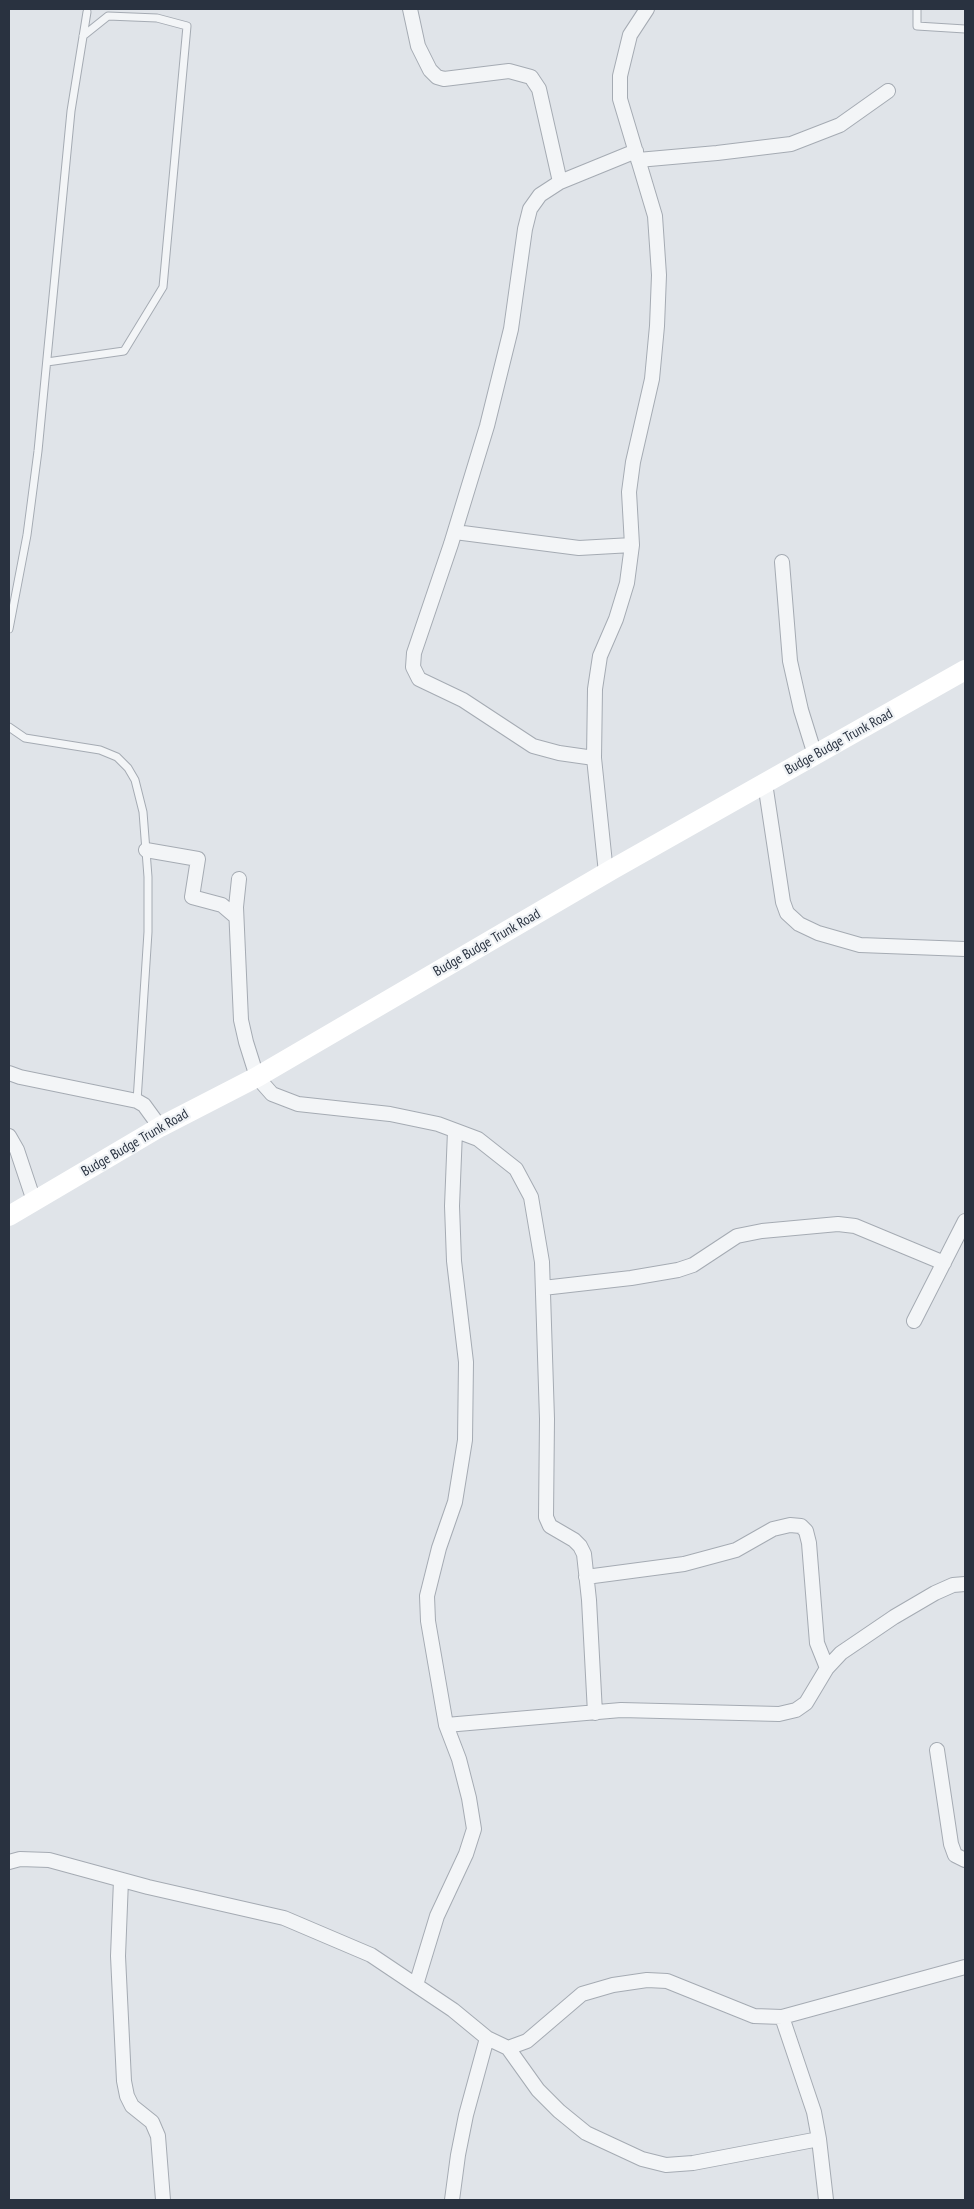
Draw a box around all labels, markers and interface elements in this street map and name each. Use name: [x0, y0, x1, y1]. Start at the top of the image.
street label: Budge Budge Trunk Road: [782, 705, 896, 779]
street label: Budge Budge Trunk Road: [431, 906, 543, 980]
street label: Budge Budge Trunk Road: [79, 1106, 191, 1180]

